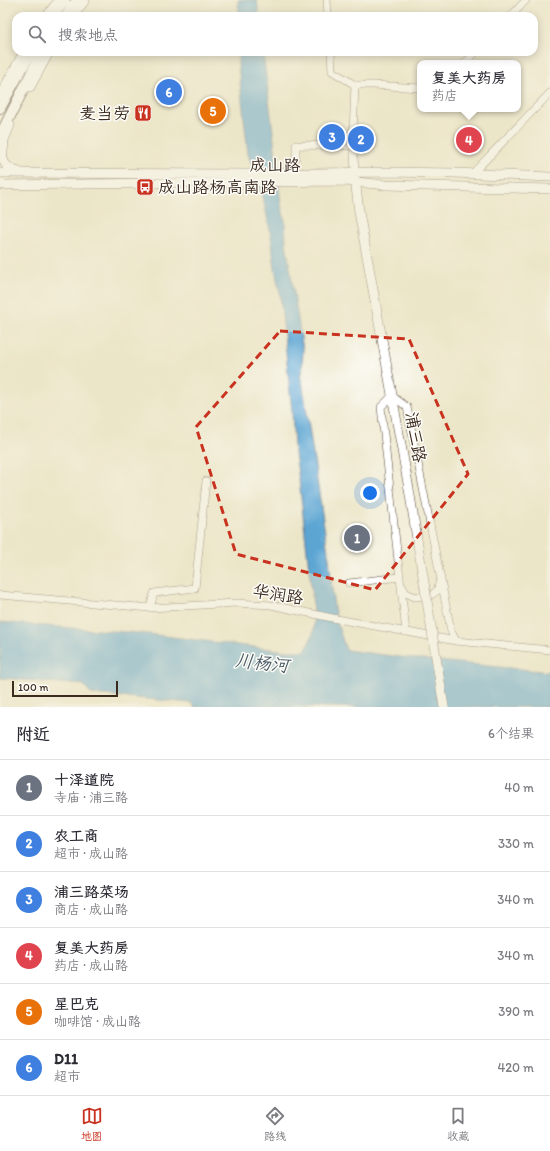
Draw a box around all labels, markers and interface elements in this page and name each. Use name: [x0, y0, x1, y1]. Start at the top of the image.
search box: [12, 12, 538, 56]
icon: search: [26, 23, 48, 45]
text: 搜索地点: [58, 26, 118, 44]
popup: [417, 60, 521, 112]
text: 复美大药房: [431, 69, 507, 87]
pin: 6: [156, 77, 182, 107]
text: 药店: [431, 88, 458, 103]
pin: 5: [200, 96, 226, 126]
place label: 麦当劳: [79, 103, 130, 123]
restaurant icon: 麦当劳: [133, 103, 153, 123]
pin: 3: [319, 122, 345, 152]
pin: 2: [348, 124, 374, 154]
pin: 4: [456, 125, 482, 155]
street label: 成山路: [250, 155, 301, 175]
bus stop icon: 成山路杨高南路: [135, 177, 155, 197]
place label: 成山路杨高南路: [158, 177, 277, 197]
street label: 浦三路: [402, 410, 430, 464]
your location: [360, 483, 380, 503]
pin: 1: [344, 523, 370, 553]
street label: 华润路: [251, 580, 305, 608]
water label: 川杨河: [234, 649, 293, 677]
scale bar: [12, 679, 118, 698]
text: 100 m: [18, 681, 48, 694]
text: 附近: [16, 724, 50, 744]
text: 6个结果: [488, 726, 534, 741]
text: 十泽道院: [54, 771, 114, 789]
text: 1: [26, 780, 32, 795]
text: 40 m: [504, 780, 534, 795]
text: 寺庙 · 浦三路: [54, 790, 128, 805]
text: 农工商: [54, 827, 99, 845]
text: 2: [26, 836, 32, 851]
text: 330 m: [498, 836, 534, 851]
text: 超市 · 成山路: [54, 846, 128, 861]
text: 浦三路菜场: [54, 883, 129, 901]
text: 3: [25, 892, 33, 907]
text: 340 m: [497, 892, 534, 907]
text: 商店 · 成山路: [54, 902, 128, 917]
text: 复美大药房: [54, 939, 129, 957]
text: 4: [25, 948, 33, 963]
text: 340 m: [497, 948, 534, 963]
text: 药店 · 成山路: [54, 958, 128, 973]
text: 星巴克: [54, 995, 99, 1013]
text: 5: [26, 1004, 32, 1019]
text: 390 m: [498, 1004, 534, 1019]
text: 咖啡馆 · 成山路: [54, 1014, 141, 1029]
text: D11: [54, 1050, 78, 1068]
text: 6: [26, 1060, 32, 1075]
text: 420 m: [497, 1060, 534, 1075]
text: 超市: [54, 1069, 80, 1084]
tab: 地图: [81, 1105, 103, 1143]
tab: 路线: [264, 1105, 286, 1143]
tab: 收藏: [447, 1105, 469, 1143]

